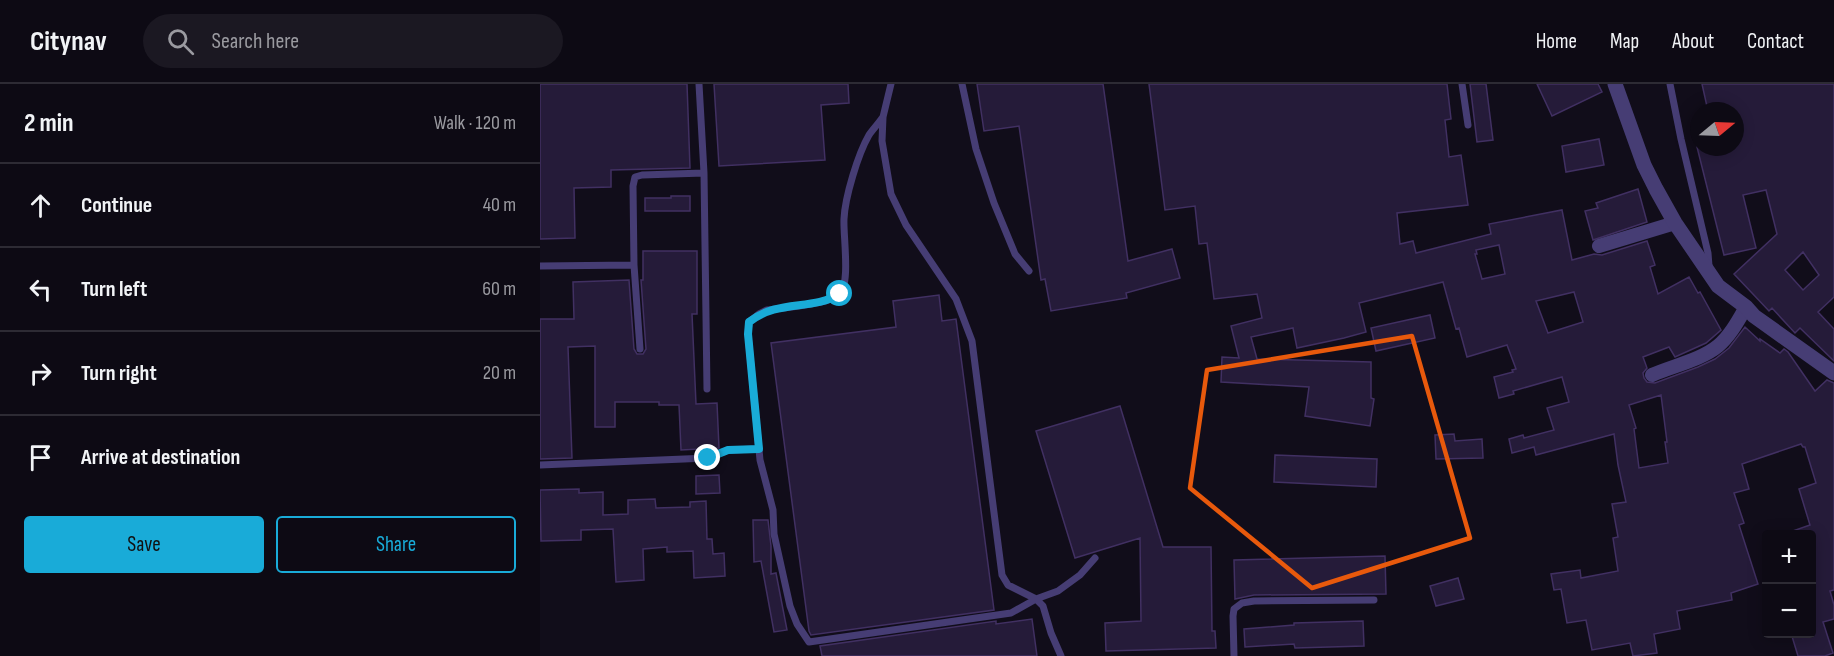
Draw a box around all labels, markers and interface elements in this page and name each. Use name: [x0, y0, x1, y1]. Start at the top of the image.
search box: [143, 14, 563, 68]
text: Citynav: [30, 25, 107, 58]
icon: search: [164, 25, 197, 58]
text: Search here: [212, 28, 299, 55]
text: Home: [1536, 29, 1577, 54]
text: Map: [1610, 29, 1639, 54]
text: About: [1672, 29, 1714, 54]
text: Contact: [1747, 29, 1804, 54]
north arrow: [1690, 102, 1744, 156]
text: 2 min: [24, 108, 74, 139]
text: Walk · 120 m: [434, 111, 516, 135]
icon: ahead: [24, 189, 57, 222]
text: Continue: [81, 192, 152, 219]
text: 40 m: [483, 193, 516, 217]
icon: left: [24, 273, 57, 306]
text: Turn left: [81, 276, 147, 303]
text: 60 m: [482, 277, 516, 301]
route start: [826, 280, 852, 306]
icon: right: [24, 357, 57, 390]
text: Turn right: [81, 360, 157, 387]
text: 20 m: [483, 361, 516, 385]
icon: arrive: [24, 441, 57, 474]
text: Arrive at destination: [81, 444, 240, 471]
route end: [694, 444, 720, 470]
button: Save: [24, 516, 264, 573]
button: Share: [276, 516, 516, 573]
map controls: [1762, 530, 1816, 638]
button: +: [1762, 530, 1816, 584]
button: −: [1762, 584, 1816, 638]

